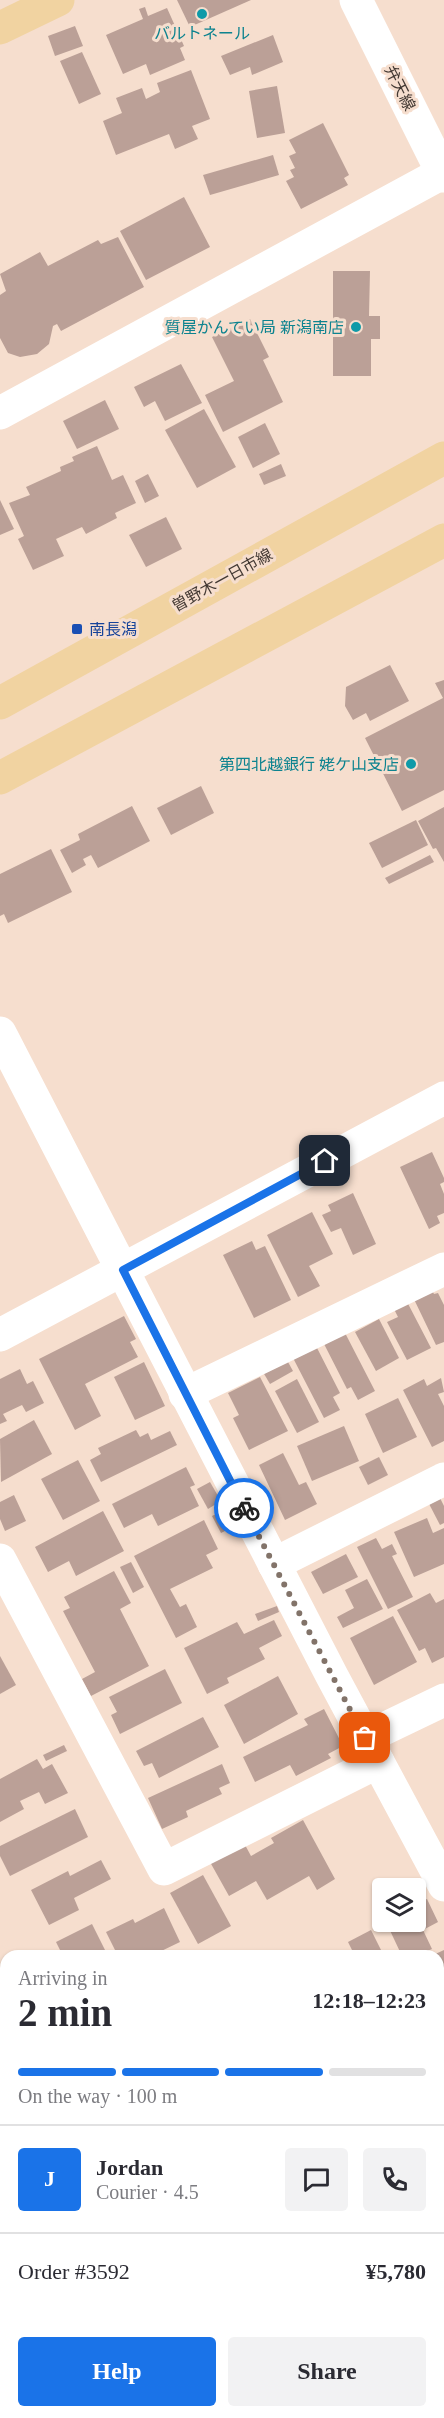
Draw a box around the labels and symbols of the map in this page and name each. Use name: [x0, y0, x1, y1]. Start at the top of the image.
marker: バルトネール: [195, 7, 209, 21]
place label: バルトネール: [154, 25, 250, 42]
street label: 弁天線: [382, 63, 418, 113]
place label: 質屋かんてい局 新潟南店: [165, 319, 344, 336]
marker: 質屋かんてい局 新潟南店: [349, 320, 363, 334]
street label: 曽野木一日市線: [169, 545, 275, 615]
place label: 南長潟: [89, 621, 137, 638]
marker: 南長潟: [70, 622, 84, 636]
place label: 第四北越銀行 姥ケ山支店: [219, 756, 399, 773]
marker: 第四北越銀行 姥ケ山支店: [404, 757, 418, 771]
pin: [299, 1135, 350, 1186]
courier: [214, 1478, 274, 1538]
pin: [339, 1712, 390, 1763]

